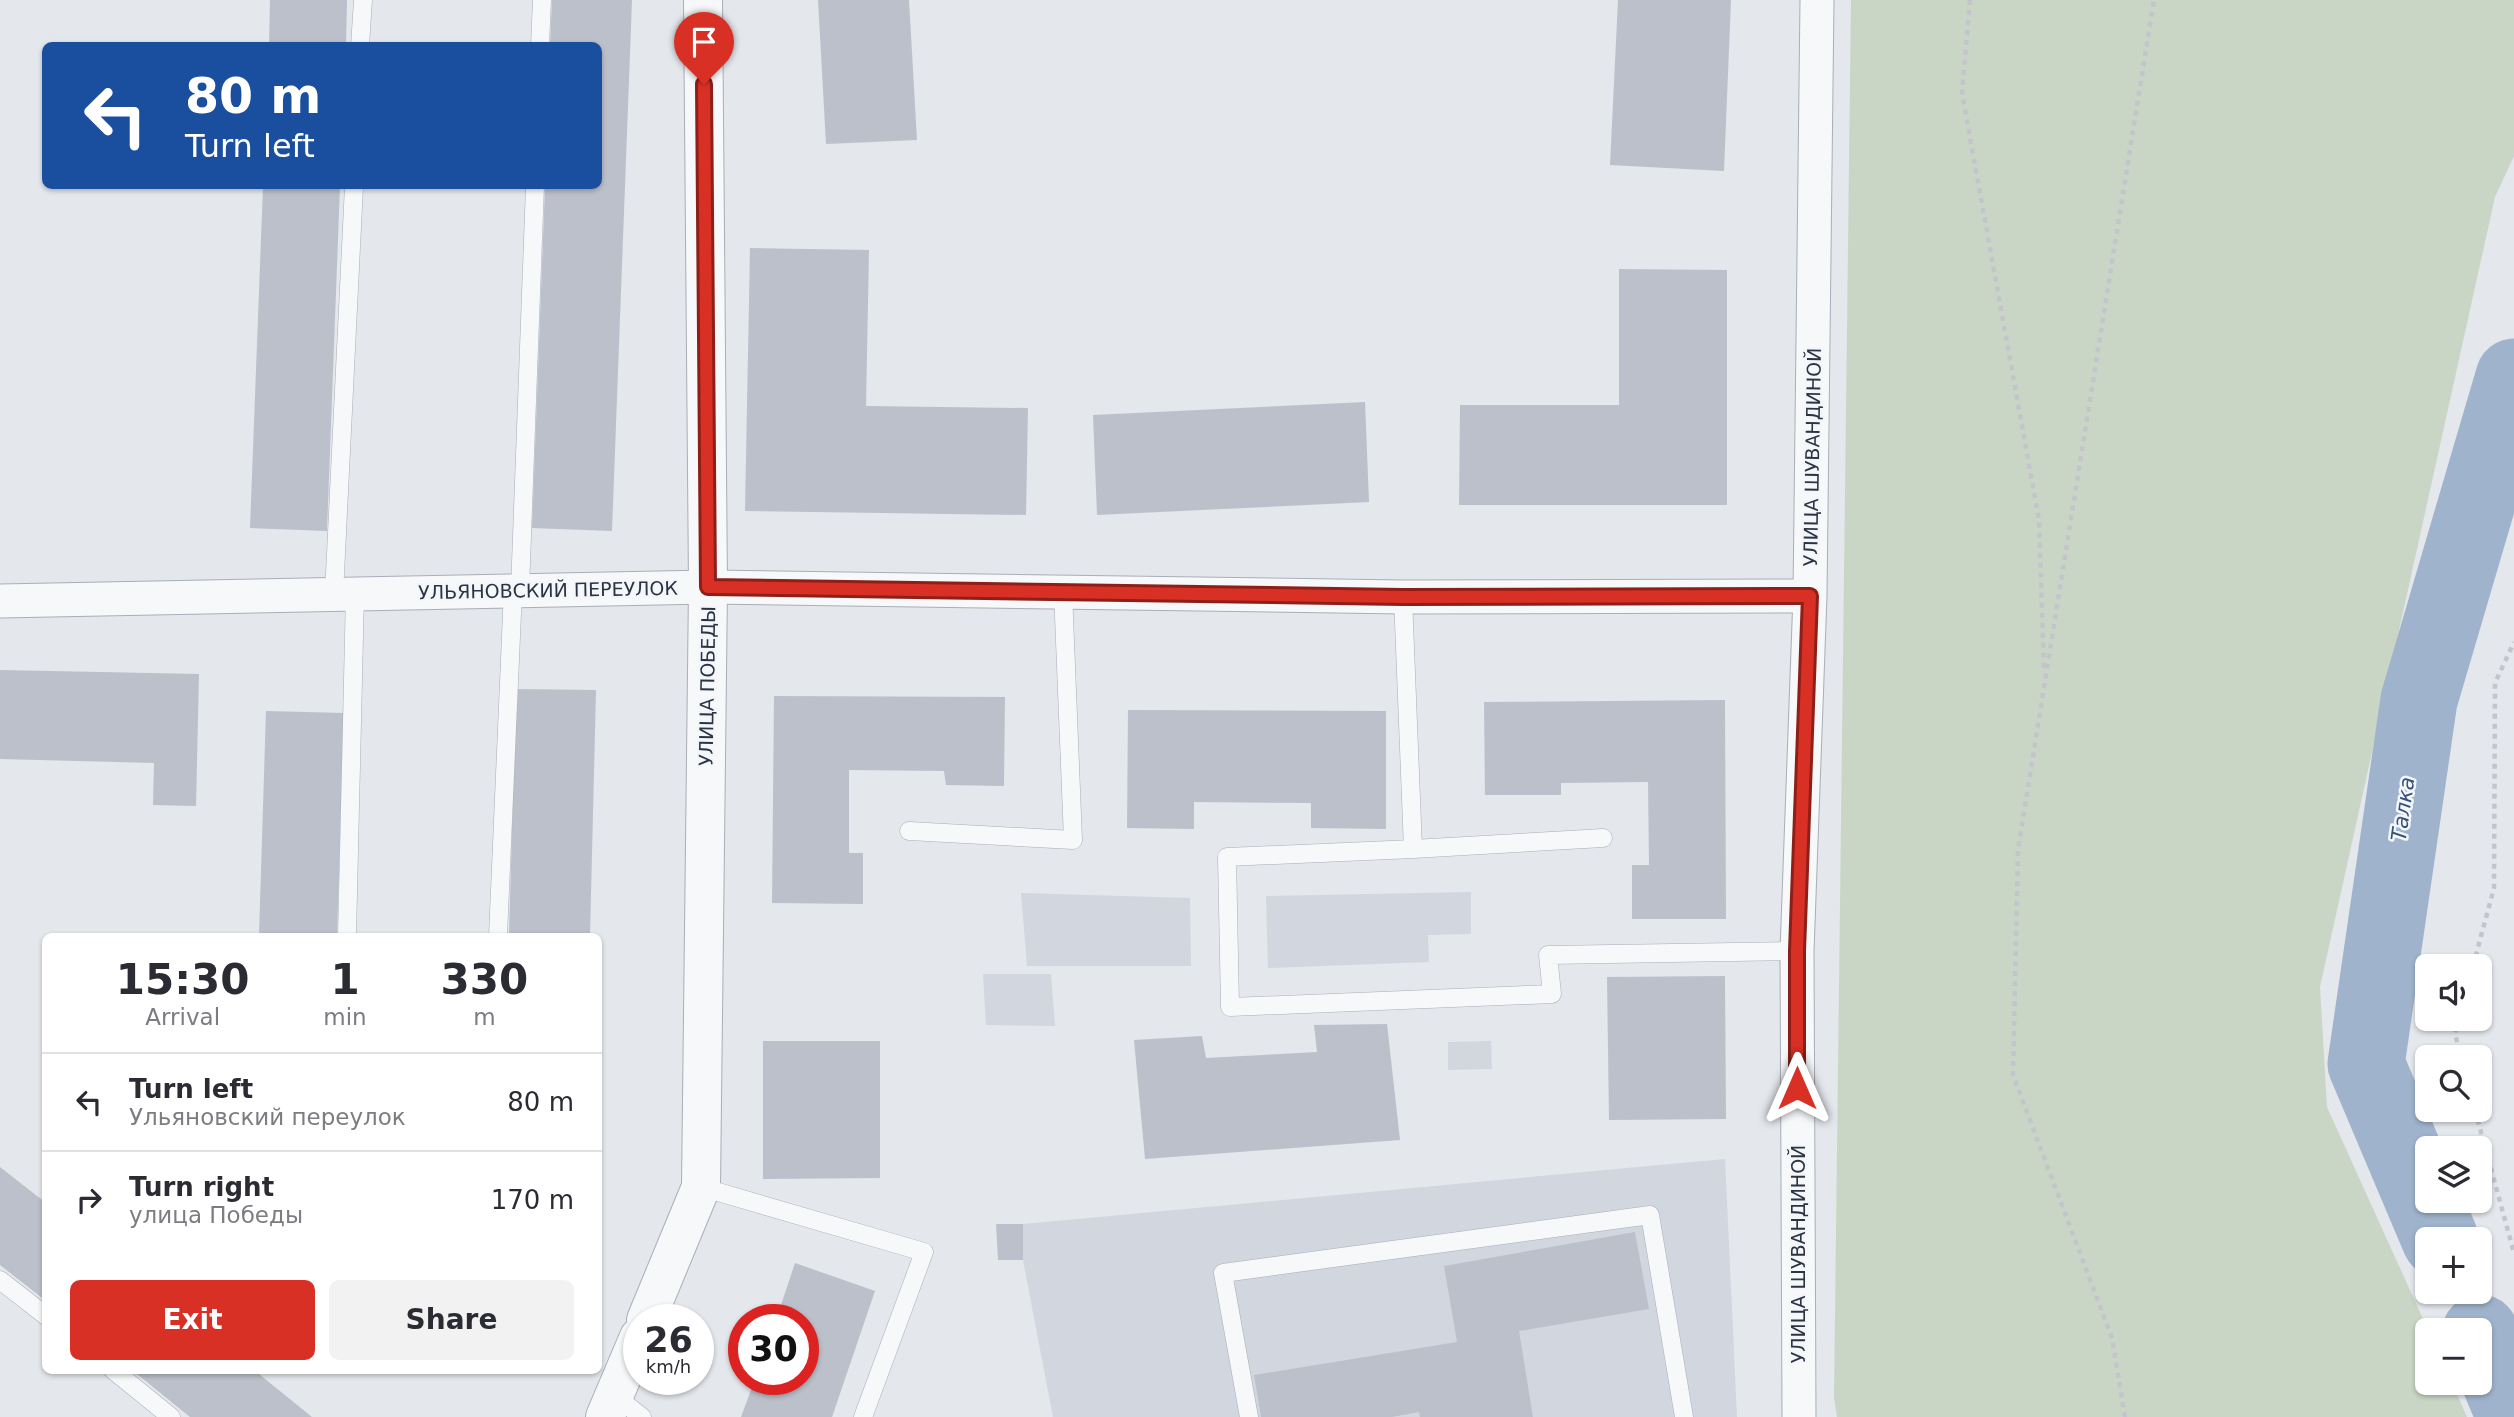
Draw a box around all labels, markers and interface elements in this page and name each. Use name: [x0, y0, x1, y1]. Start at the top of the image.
pin: [674, 12.0, 734, 84]
icon: arrive: [685, 23, 723, 61]
text: 80 m: [185, 68, 321, 125]
icon: left: [70, 70, 161, 161]
text: Turn left: [185, 127, 315, 165]
street label: УЛИЦА ШУВАНДИНОЙ: [1799, 348, 1825, 566]
street label: УЛЬЯНОВСКИЙ ПЕРЕУЛОК: [418, 577, 679, 603]
street label: УЛИЦА ПОБЕДЫ: [695, 606, 719, 766]
water label: Талка: [2387, 775, 2419, 843]
map controls: [2415, 954, 2492, 1395]
button: sound: [2415, 954, 2492, 1031]
text: 15:30: [116, 955, 250, 1004]
text: 1: [330, 955, 360, 1004]
text: 330: [441, 955, 528, 1004]
text: Arrival: [145, 1004, 220, 1030]
text: min: [323, 1004, 367, 1030]
text: m: [473, 1004, 496, 1030]
button: search: [2415, 1045, 2492, 1122]
position arrow: [1760, 1051, 1834, 1125]
text: Turn left: [129, 1074, 253, 1104]
icon: left: [70, 1083, 108, 1121]
text: 80 m: [507, 1087, 574, 1117]
text: Ульяновский переулок: [129, 1104, 406, 1130]
button: layers: [2415, 1136, 2492, 1213]
street label: УЛИЦА ШУВАНДИНОЙ: [1787, 1145, 1809, 1363]
text: Turn right: [129, 1172, 274, 1202]
icon: right: [70, 1181, 108, 1219]
text: 170 m: [491, 1185, 574, 1215]
text: улица Победы: [129, 1202, 303, 1228]
button: +: [2415, 1227, 2492, 1304]
button: Exit: [70, 1280, 315, 1360]
button: Share: [329, 1280, 574, 1360]
speed limit sign: 30: [728, 1304, 819, 1395]
button: −: [2415, 1318, 2492, 1395]
text: 26: [644, 1320, 693, 1360]
text: km/h: [646, 1356, 691, 1377]

